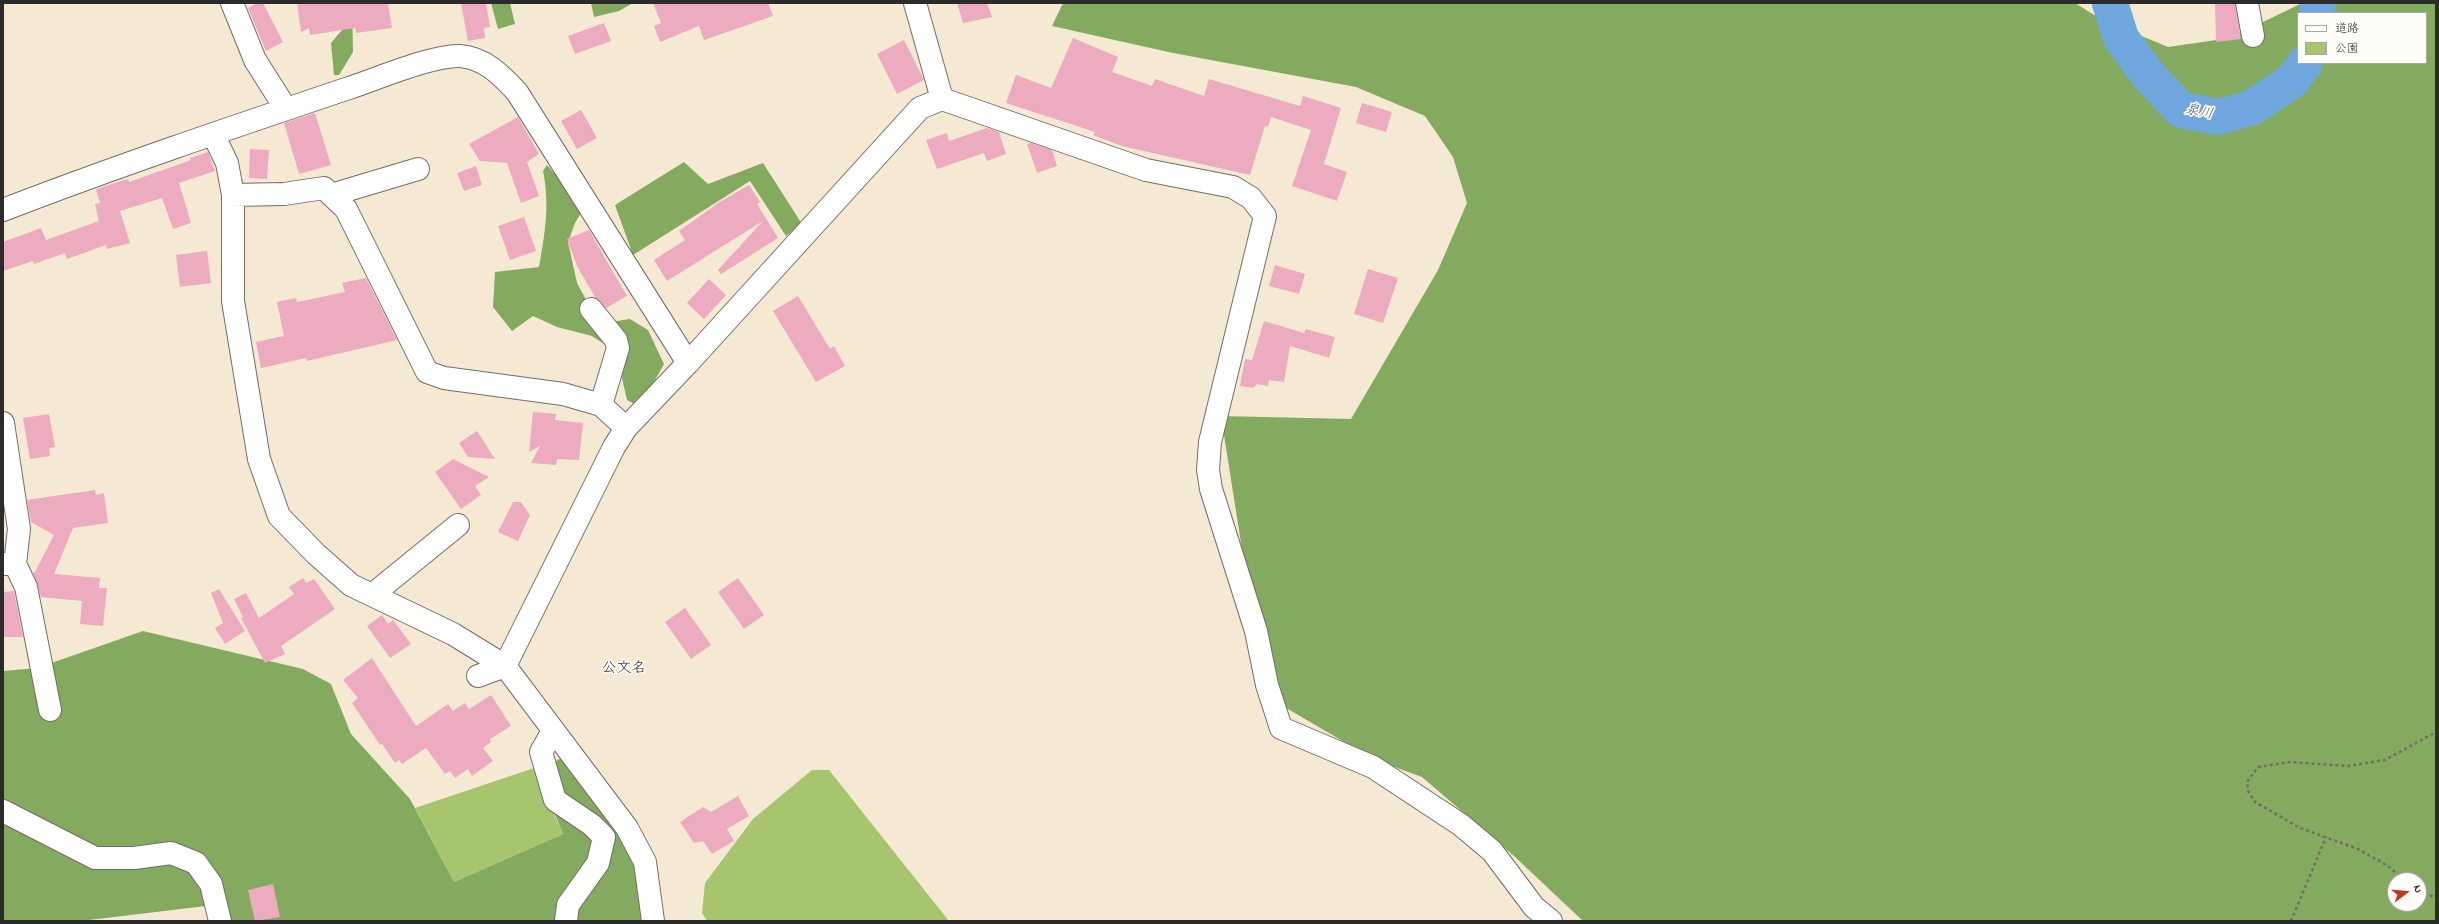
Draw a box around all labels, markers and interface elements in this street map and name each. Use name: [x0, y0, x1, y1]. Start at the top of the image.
legend: [2297, 12, 2427, 64]
text: 道路: [2335, 20, 2359, 38]
text: 公園: [2335, 40, 2359, 58]
water label: 泉川: [2184, 102, 2214, 124]
district label: 公文名: [602, 661, 646, 679]
north arrow: [2387, 872, 2427, 912]
text: N: [2409, 883, 2426, 895]

